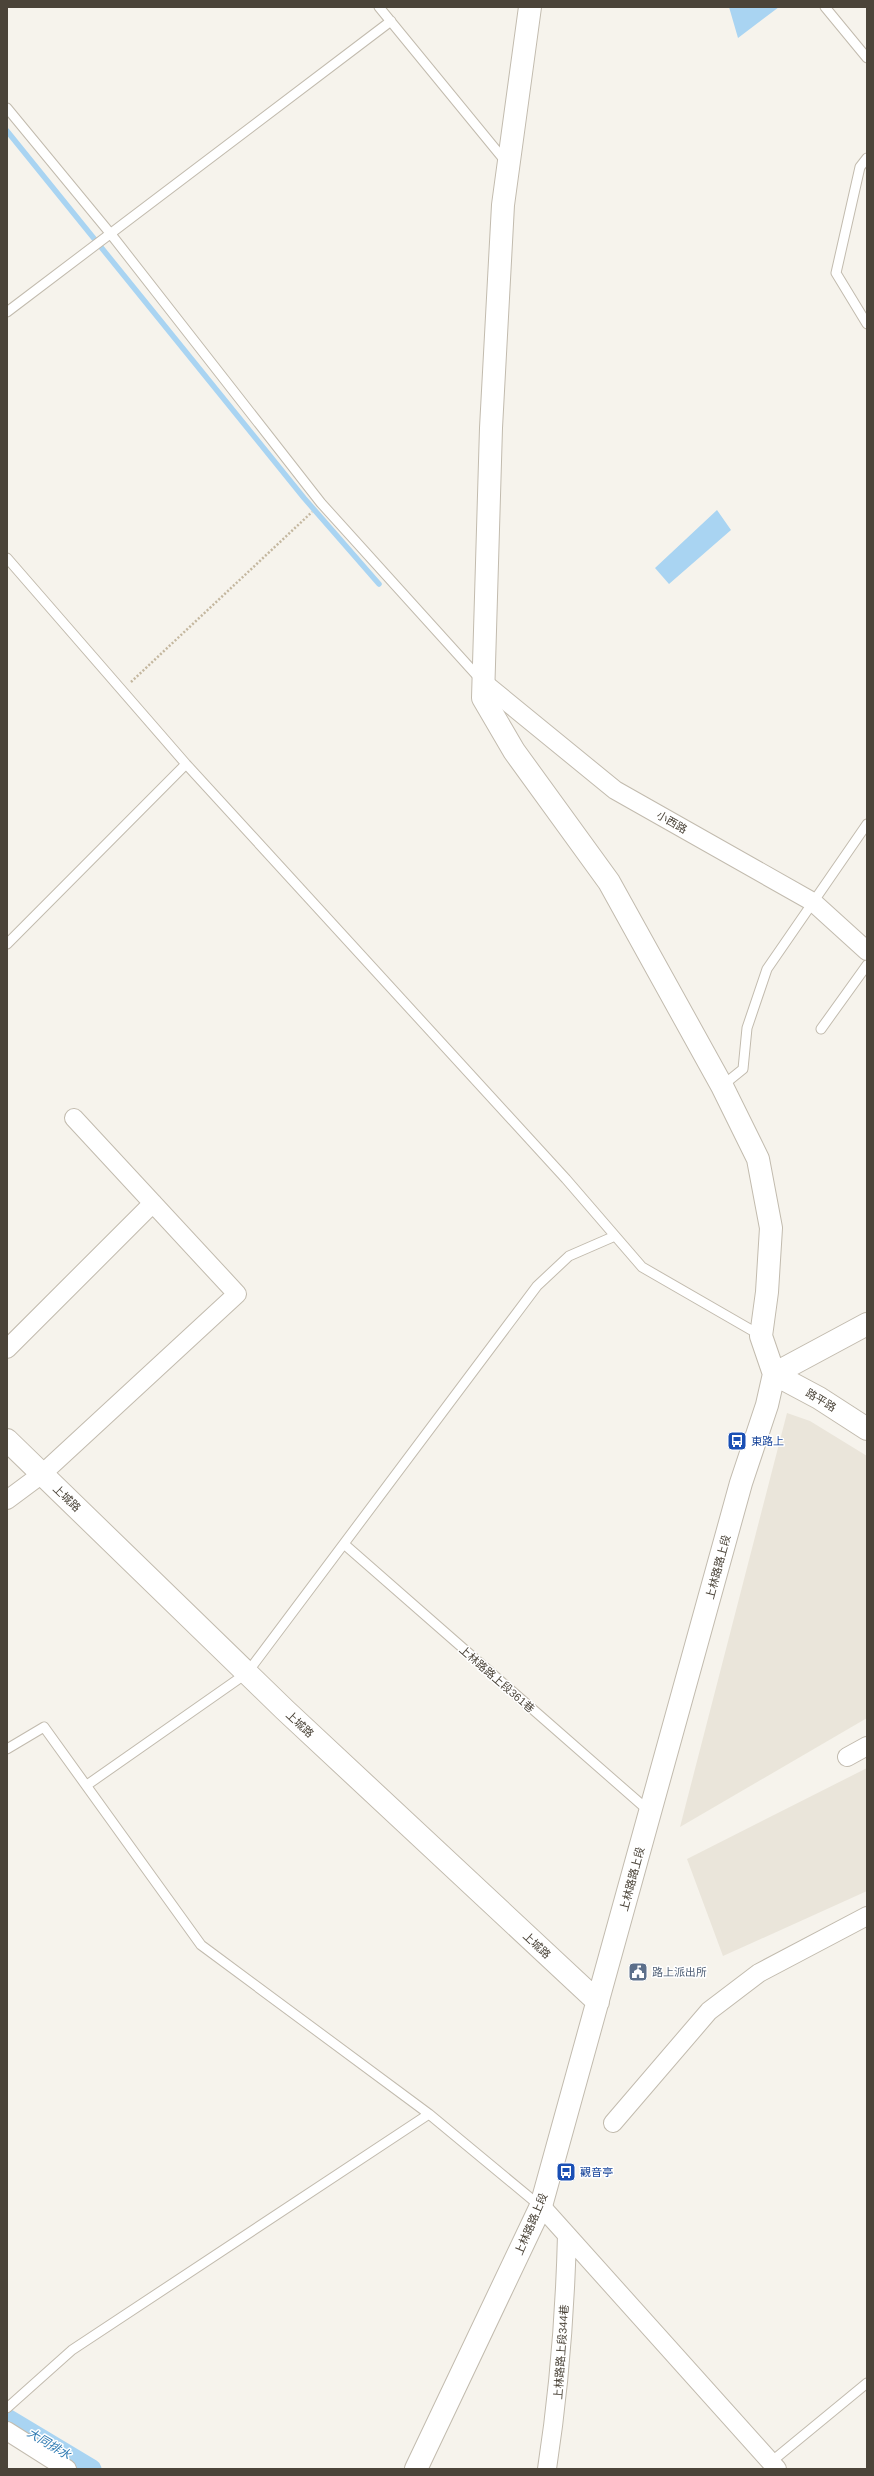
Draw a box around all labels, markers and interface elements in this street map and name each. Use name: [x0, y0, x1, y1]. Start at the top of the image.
street label: 小西路: [655, 809, 689, 835]
street label: 路平路: [804, 1386, 838, 1414]
bus stop icon: 東路上: [726, 1430, 748, 1452]
place label: 東路上: [751, 1435, 784, 1447]
street label: 上城路: [51, 1482, 83, 1514]
street label: 上林路路上段: [704, 1534, 732, 1600]
street label: 上林路路上段361巷: [457, 1643, 537, 1715]
street label: 上城路: [284, 1708, 316, 1740]
street label: 上林路路上段: [618, 1846, 646, 1912]
street label: 上城路: [521, 1929, 553, 1961]
public building icon: 路上派出所: [627, 1961, 649, 1983]
place label: 路上派出所: [652, 1966, 707, 1978]
bus stop icon: 觀音亭: [555, 2161, 577, 2183]
place label: 觀音亭: [580, 2166, 613, 2178]
street label: 上林路路上段: [513, 2191, 549, 2257]
street label: 上林路路上段344巷: [552, 2304, 570, 2400]
water label: 大同排水: [25, 2426, 74, 2463]

